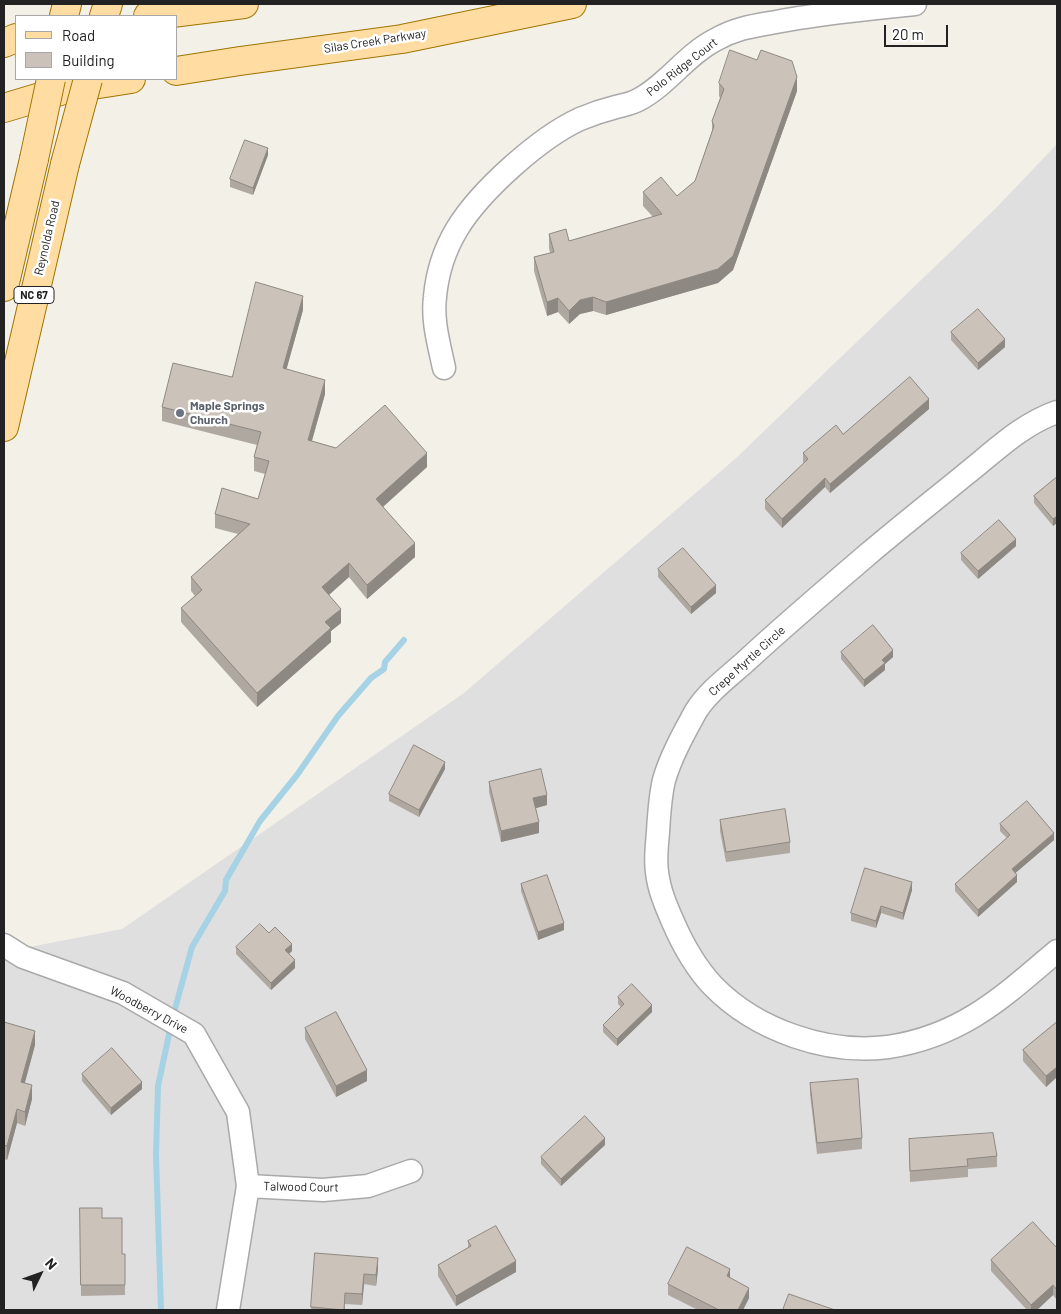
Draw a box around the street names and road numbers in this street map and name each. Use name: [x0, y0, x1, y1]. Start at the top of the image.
street label: Silas Creek Parkway: [323, 26, 427, 56]
street label: Polo Ridge Court: [644, 35, 720, 99]
street label: Reynolda Road: [31, 199, 63, 277]
road number: NC 67: [14, 286, 54, 304]
street label: Crepe Myrtle Circle: [706, 623, 788, 699]
street label: Woodberry Drive: [108, 983, 190, 1037]
street label: Talwood Court: [263, 1179, 339, 1195]

